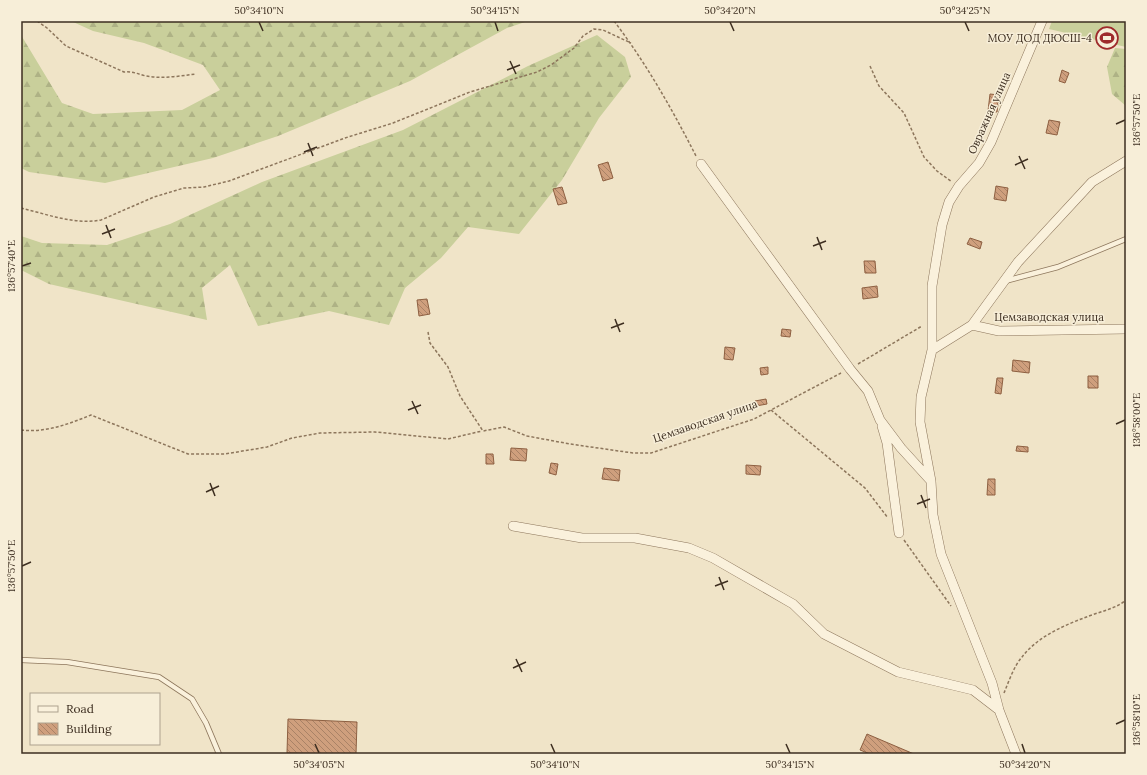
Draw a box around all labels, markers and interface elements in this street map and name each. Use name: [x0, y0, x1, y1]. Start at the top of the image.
text: 50°34'10"N: [234, 4, 284, 17]
text: 50°34'15"N: [471, 4, 520, 17]
text: 50°34'20"N: [704, 4, 756, 17]
text: 50°34'25"N: [940, 4, 991, 17]
sports icon: МОУ ДОД ДЮСШ-4: [1094, 25, 1120, 51]
place label: МОУ ДОД ДЮСШ-4: [987, 31, 1092, 45]
street label: Овражная улица: [965, 70, 1013, 156]
text: 136°57'50"E: [1130, 94, 1143, 146]
text: 136°57'40"E: [5, 240, 18, 292]
street label: Цемзаводская улица: [994, 310, 1104, 324]
text: 136°58'00"E: [1130, 393, 1143, 447]
street label: Цемзаводская улица: [651, 396, 759, 445]
text: 136°57'50"E: [5, 540, 18, 592]
legend: [30, 693, 160, 745]
text: 136°58'10"E: [1130, 694, 1143, 746]
text: Road: [66, 701, 94, 716]
text: Building: [66, 721, 112, 736]
text: 50°34'05"N: [293, 758, 345, 771]
text: 50°34'10"N: [530, 758, 580, 771]
text: 50°34'15"N: [766, 758, 815, 771]
text: 50°34'20"N: [999, 758, 1051, 771]

